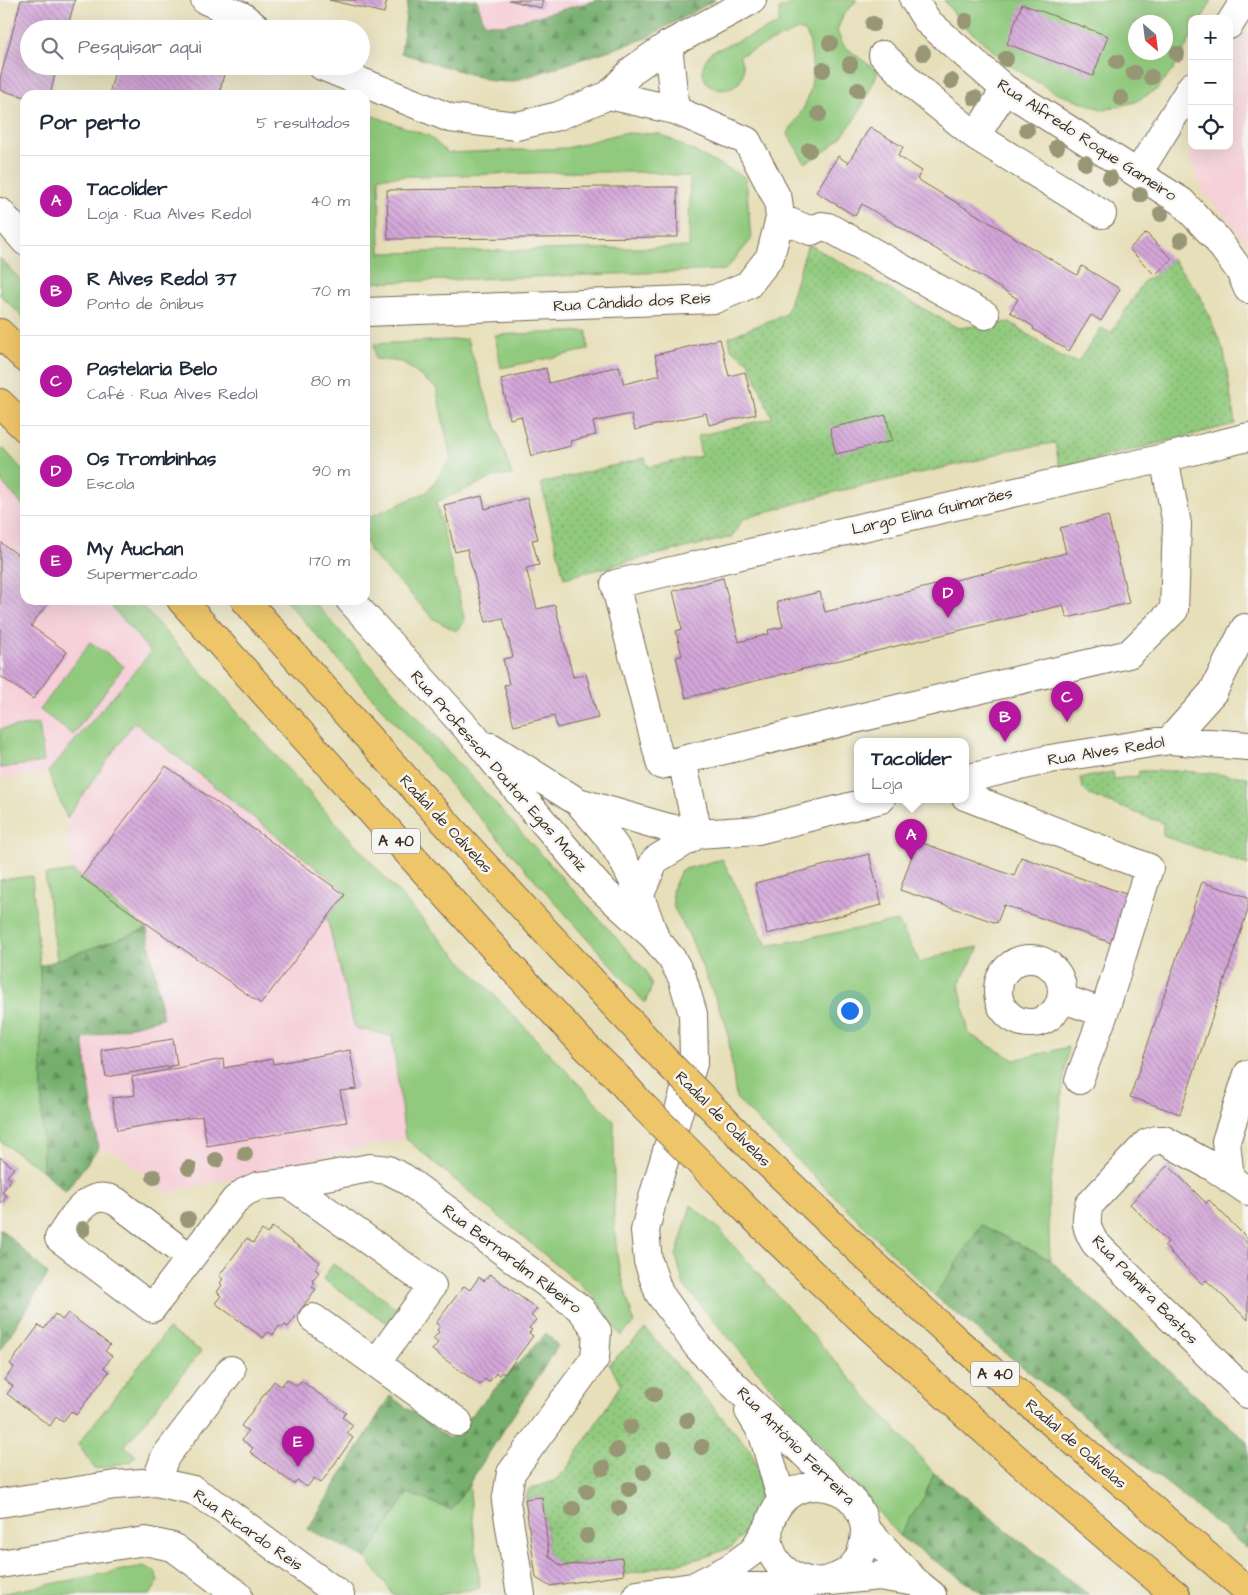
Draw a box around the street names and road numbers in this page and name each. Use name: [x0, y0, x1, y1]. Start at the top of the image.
street label: Rua Alfredo Roque Gameiro: [993, 74, 1181, 206]
street label: Rua Cândido dos Reis: [553, 287, 711, 317]
street label: Largo Elina Guimarães: [849, 482, 1015, 541]
street label: Rua Professor Doutor Egas Moniz: [405, 666, 593, 877]
street label: Rua Alves Redol: [1046, 731, 1166, 771]
street label: Radial de Odivelas: [394, 770, 498, 878]
road number: A 40: [372, 828, 420, 854]
street label: Radial de Odivelas: [670, 1066, 776, 1172]
street label: Rua Bernardim Ribeiro: [438, 1199, 586, 1319]
street label: Rua Palmira Bastos: [1087, 1230, 1203, 1350]
road number: A 40: [971, 1362, 1019, 1386]
street label: Rua António Ferreira: [732, 1382, 860, 1510]
street label: Radial de Odivelas: [1021, 1394, 1131, 1494]
street label: Rua Ricardo Reis: [189, 1484, 307, 1576]

